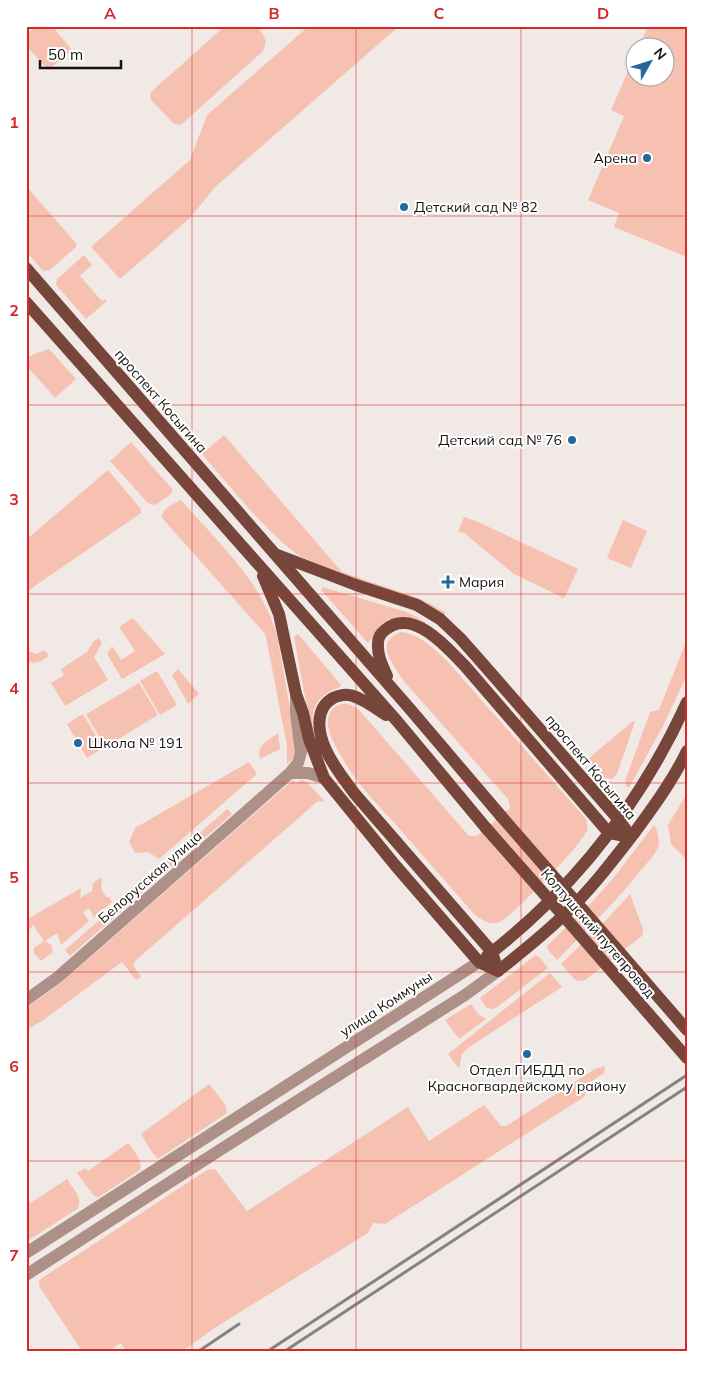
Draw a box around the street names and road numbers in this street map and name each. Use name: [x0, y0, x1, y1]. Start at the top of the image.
street label: проспект Косыгина: [111, 345, 211, 457]
street label: проспект Косыгина: [542, 711, 640, 823]
street label: Белорусская улица: [94, 827, 206, 927]
street label: Колтушский путепровод: [537, 865, 659, 1002]
street label: улица Коммуны: [336, 967, 436, 1041]

